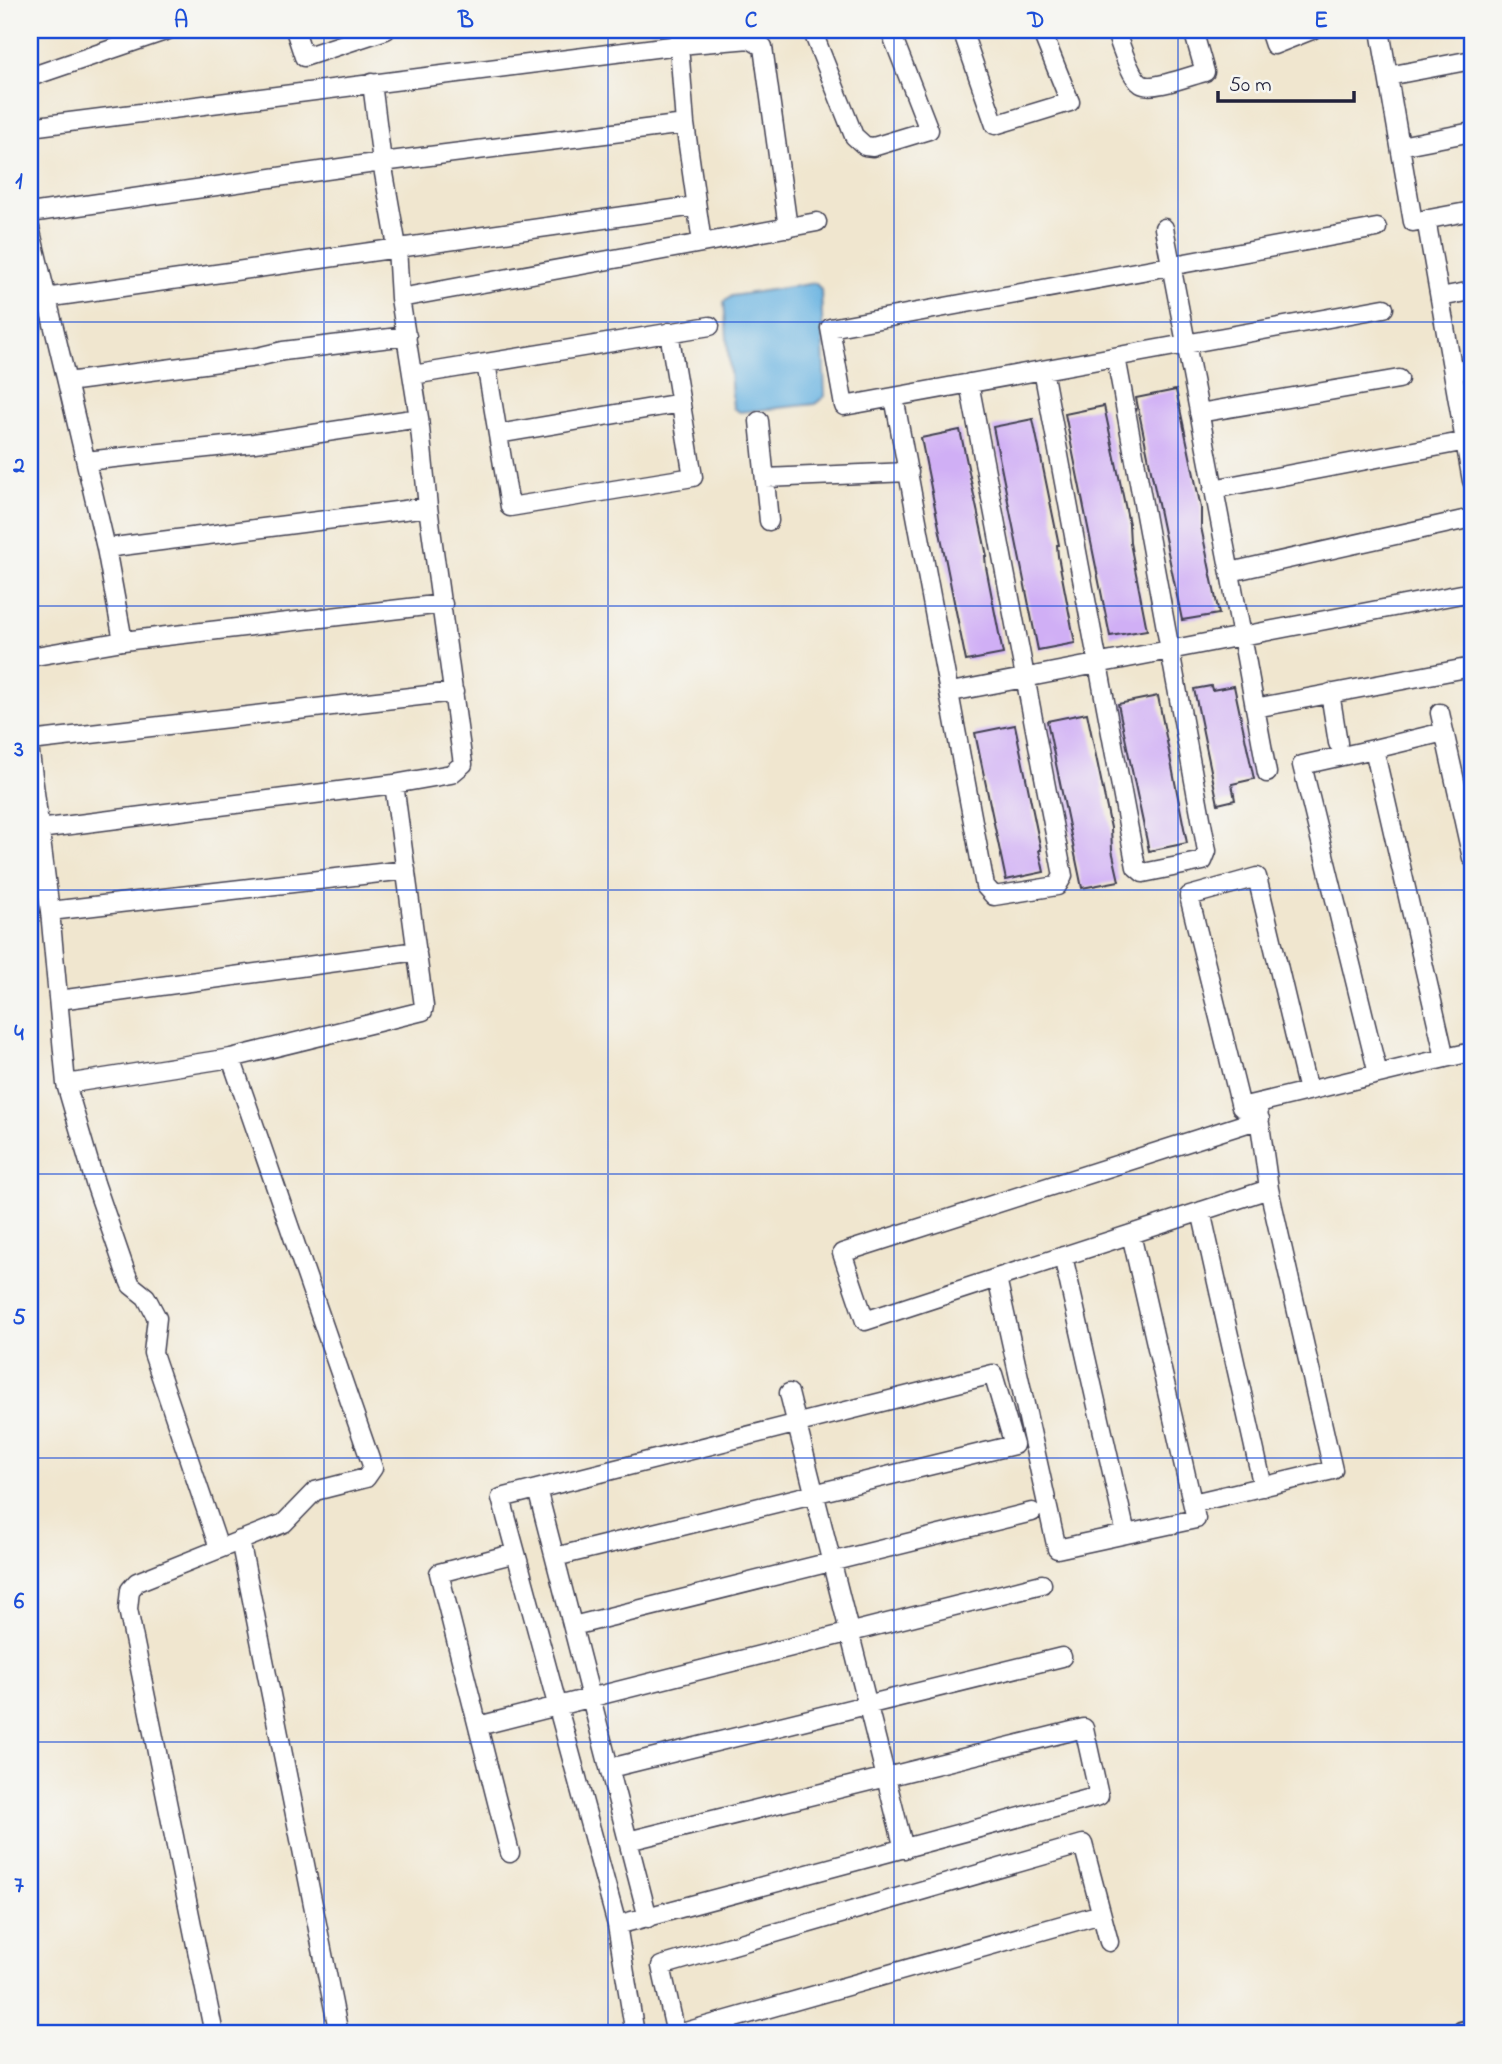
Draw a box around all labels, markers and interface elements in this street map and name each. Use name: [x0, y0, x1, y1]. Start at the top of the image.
text: A: [174, 5, 188, 38]
text: B: [457, 5, 474, 38]
text: C: [745, 5, 758, 38]
text: D: [1027, 5, 1044, 38]
text: E: [1314, 5, 1328, 38]
scale bar: [1218, 60, 1355, 104]
text: 50 m: [1229, 71, 1272, 101]
text: 1: [15, 166, 23, 199]
text: 2: [12, 450, 25, 483]
text: 3: [13, 734, 24, 767]
text: 4: [14, 1018, 24, 1051]
text: 5: [12, 1302, 26, 1335]
text: 6: [14, 1586, 25, 1619]
text: 7: [14, 1870, 24, 1903]

